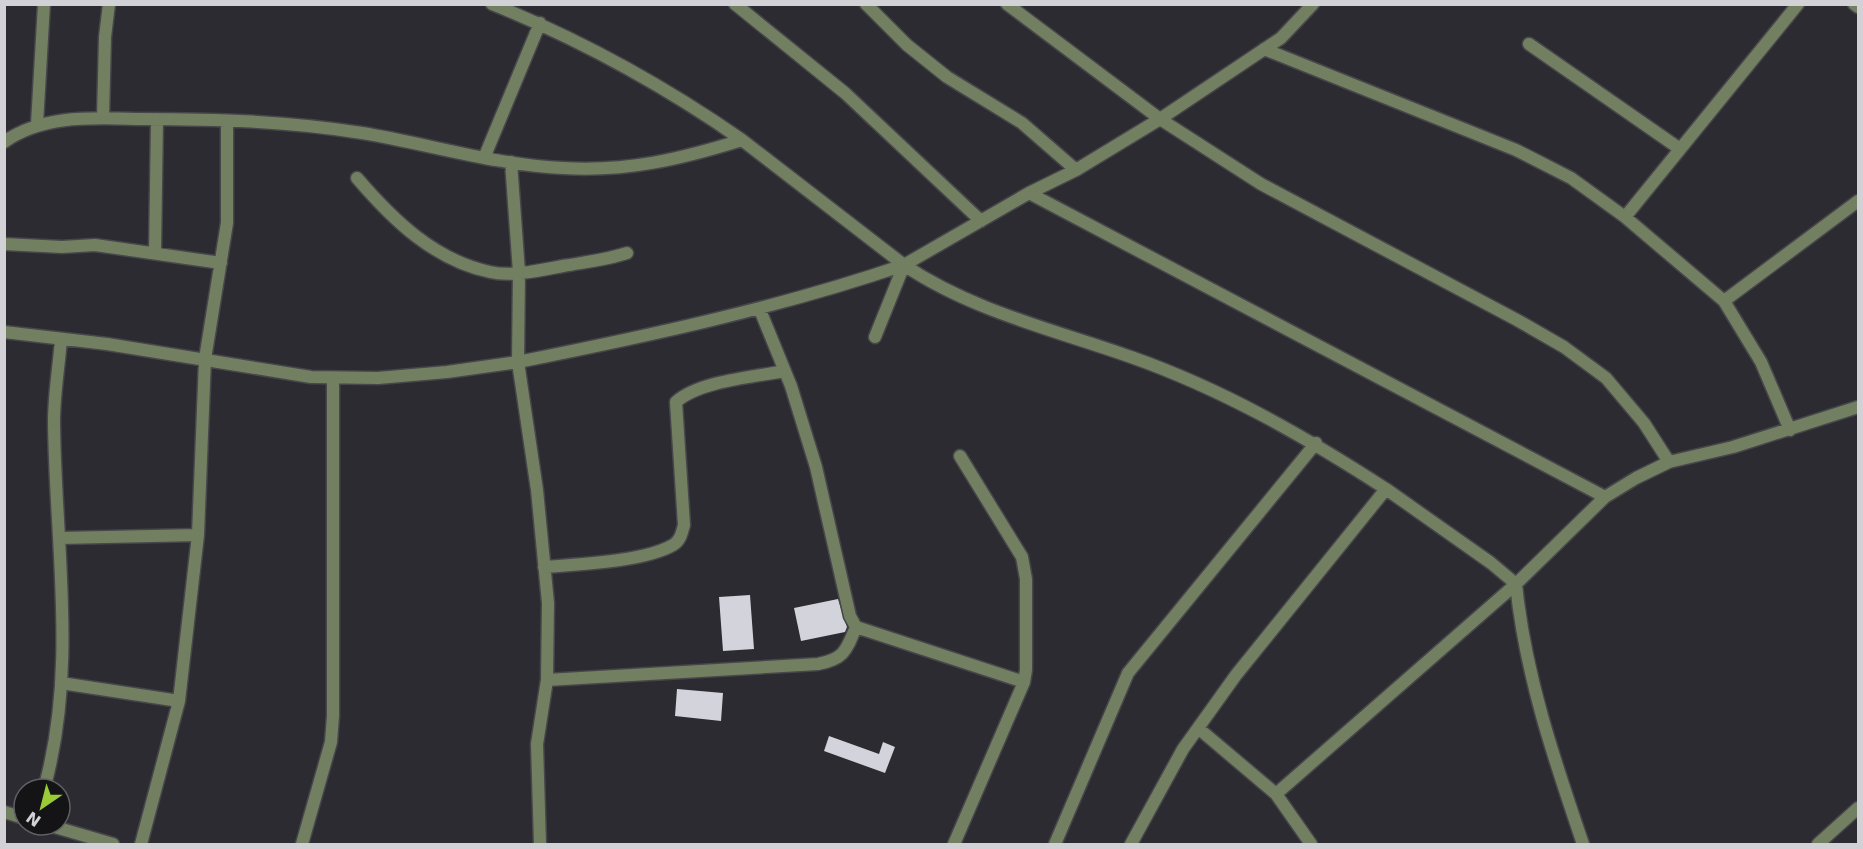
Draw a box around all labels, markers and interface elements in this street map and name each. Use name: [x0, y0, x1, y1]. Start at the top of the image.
north arrow: [12, 777, 72, 837]
text: N: [23, 807, 45, 830]

